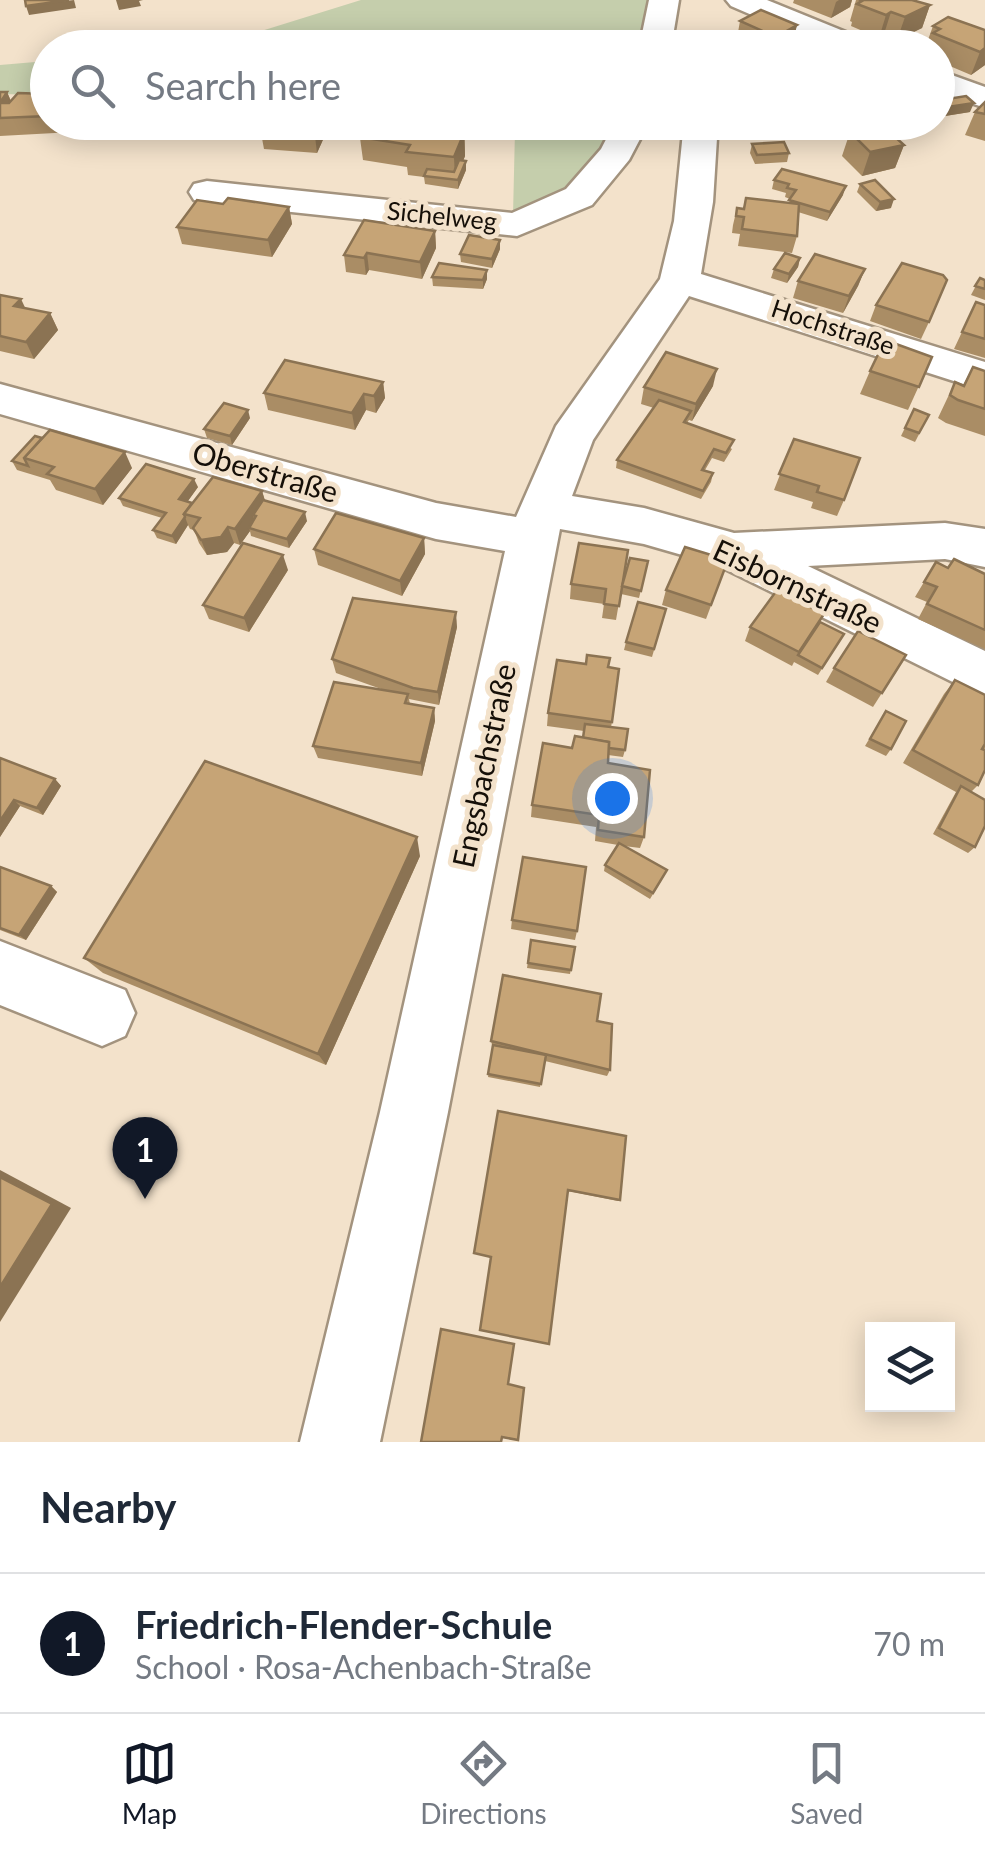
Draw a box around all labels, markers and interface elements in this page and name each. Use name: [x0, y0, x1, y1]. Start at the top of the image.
search box: [30, 30, 955, 140]
icon: search: [65, 58, 120, 113]
text: Search here: [145, 62, 341, 108]
street label: Sichelweg: [386, 194, 498, 236]
street label: Hochstraße: [768, 292, 899, 360]
street label: Oberstraße: [189, 433, 343, 509]
street label: Eisbornstraße: [708, 531, 888, 640]
street label: Engsbachstraße: [444, 660, 522, 871]
your location: [587, 773, 638, 824]
pin: 1: [112, 1116, 178, 1199]
map controls: [865, 1322, 955, 1412]
button: layers: [865, 1322, 955, 1412]
text: Nearby: [40, 1482, 177, 1532]
text: Friedrich-Flender-Schule: [135, 1601, 552, 1647]
text: 1: [63, 1624, 82, 1663]
text: 70 m: [873, 1624, 945, 1663]
text: School · Rosa-Achenbach-Straße: [135, 1647, 592, 1686]
tab: Map: [122, 1736, 177, 1830]
tab: Directions: [420, 1736, 547, 1830]
tab: Saved: [790, 1736, 863, 1830]

